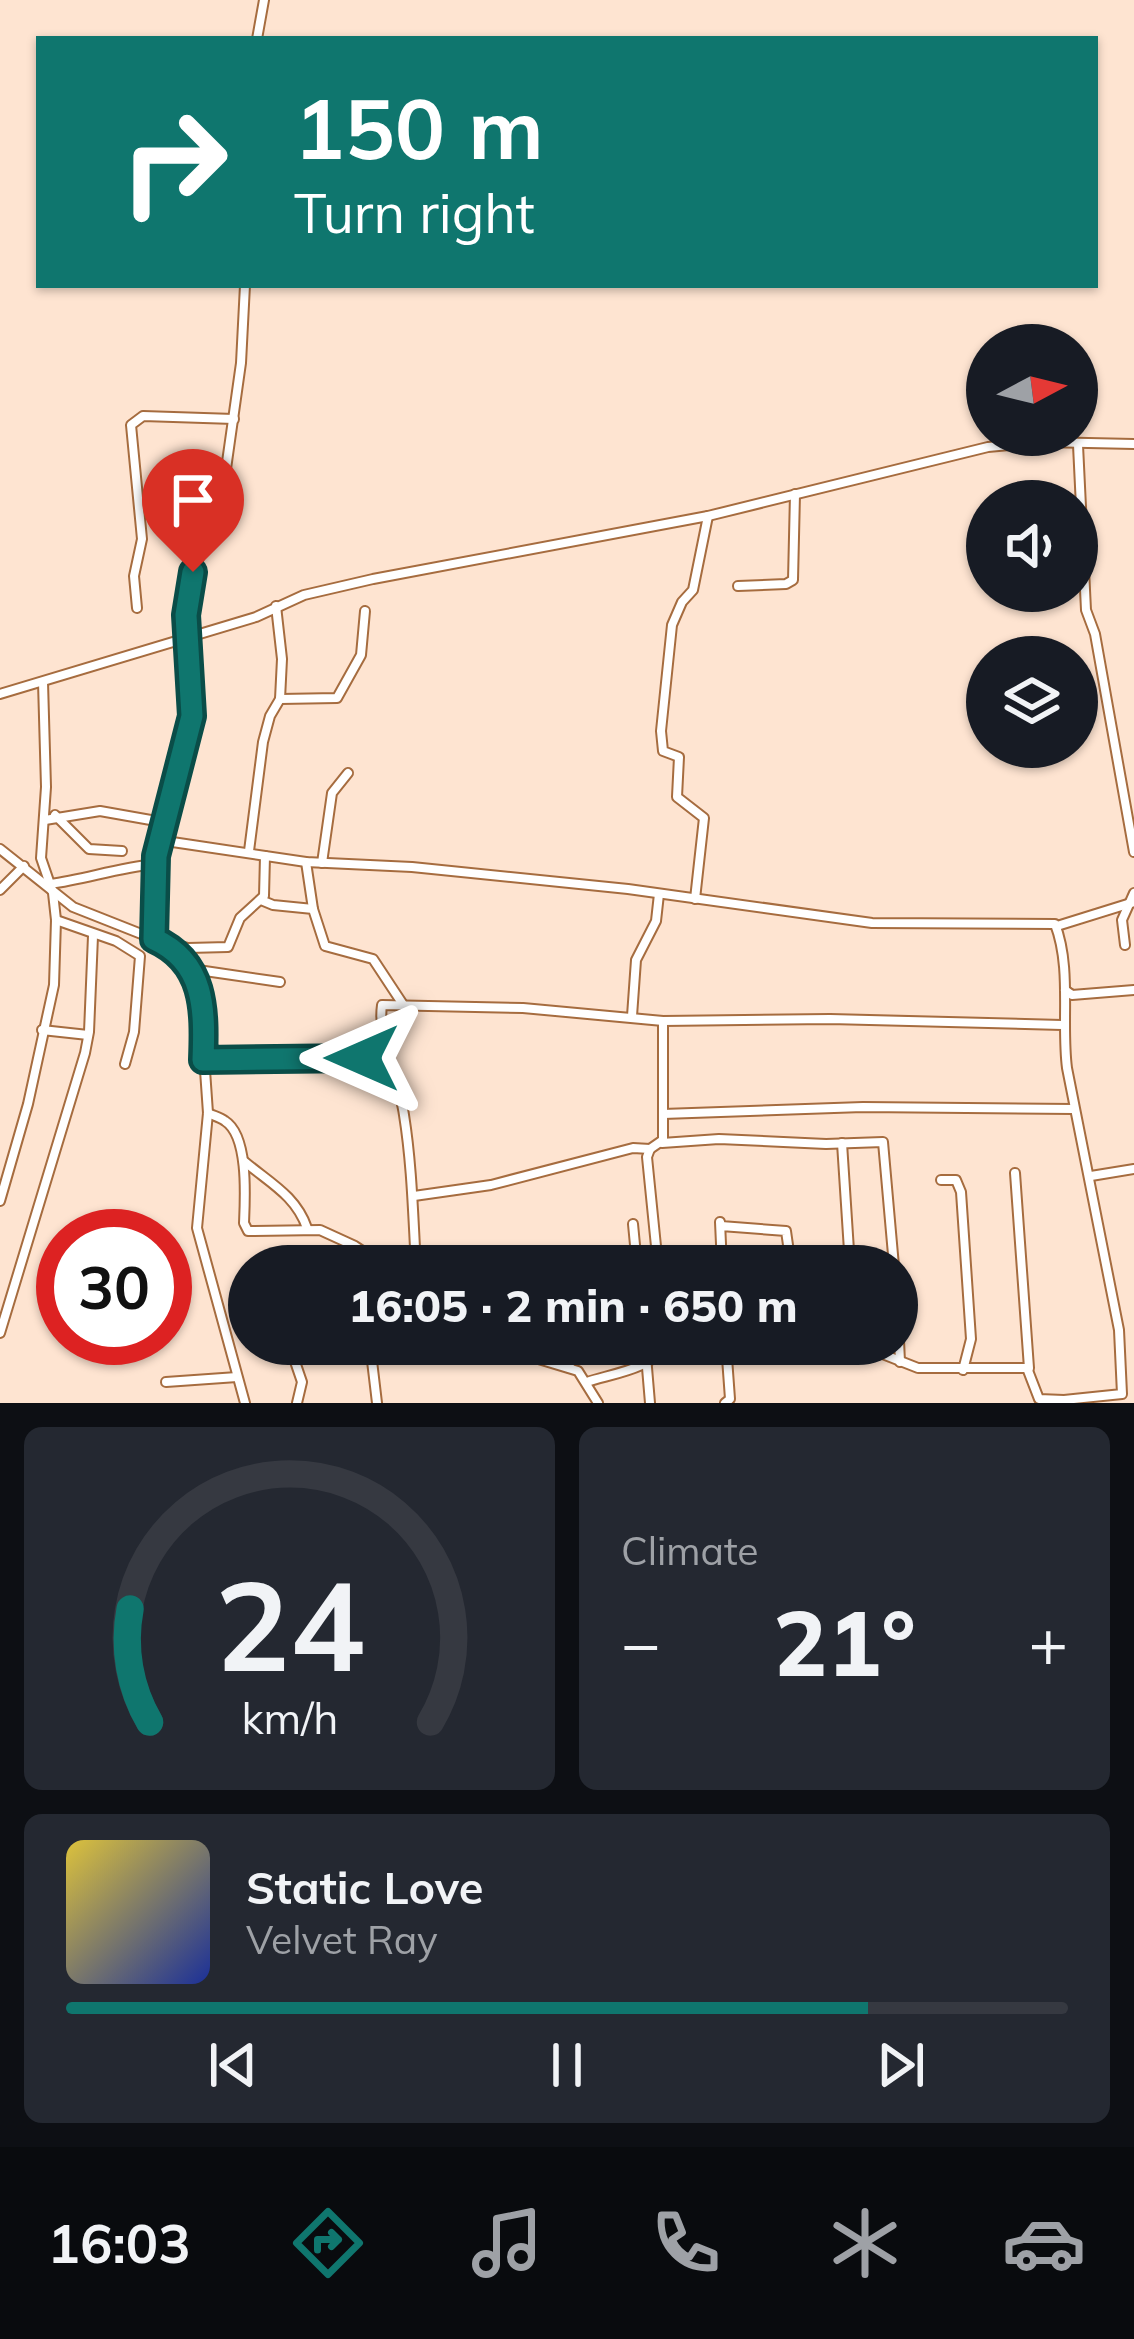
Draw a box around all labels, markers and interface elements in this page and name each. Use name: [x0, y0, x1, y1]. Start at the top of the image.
text: 150 m: [294, 75, 544, 180]
icon: right: [96, 84, 252, 240]
text: Turn right: [294, 179, 535, 247]
north arrow: [966, 324, 1098, 456]
map controls: [966, 324, 1098, 768]
pin: [142, 449, 244, 572]
icon: arrive: [160, 467, 226, 533]
button: sound: [966, 480, 1098, 612]
button: layers: [966, 636, 1098, 768]
position arrow: [299, 995, 425, 1121]
speed limit sign: 30: [36, 1209, 192, 1365]
text: 16:05 · 2 min · 650 m: [348, 1277, 798, 1333]
text: Climate: [621, 1526, 759, 1575]
text: 24: [215, 1546, 364, 1702]
text: 21°: [773, 1586, 916, 1699]
text: −: [621, 1601, 661, 1684]
text: +: [1028, 1601, 1068, 1684]
text: km/h: [241, 1690, 338, 1744]
text: Static Love: [246, 1859, 483, 1915]
text: Velvet Ray: [246, 1915, 438, 1964]
icon: previous: [200, 2032, 266, 2098]
icon: pause: [534, 2032, 600, 2098]
icon: next: [868, 2032, 934, 2098]
icon: directions: [286, 2201, 370, 2285]
icon: music: [465, 2201, 549, 2285]
icon: phone: [644, 2201, 728, 2285]
icon: climate: [823, 2201, 907, 2285]
icon: car: [1002, 2201, 1086, 2285]
text: 16:03: [48, 2209, 191, 2277]

